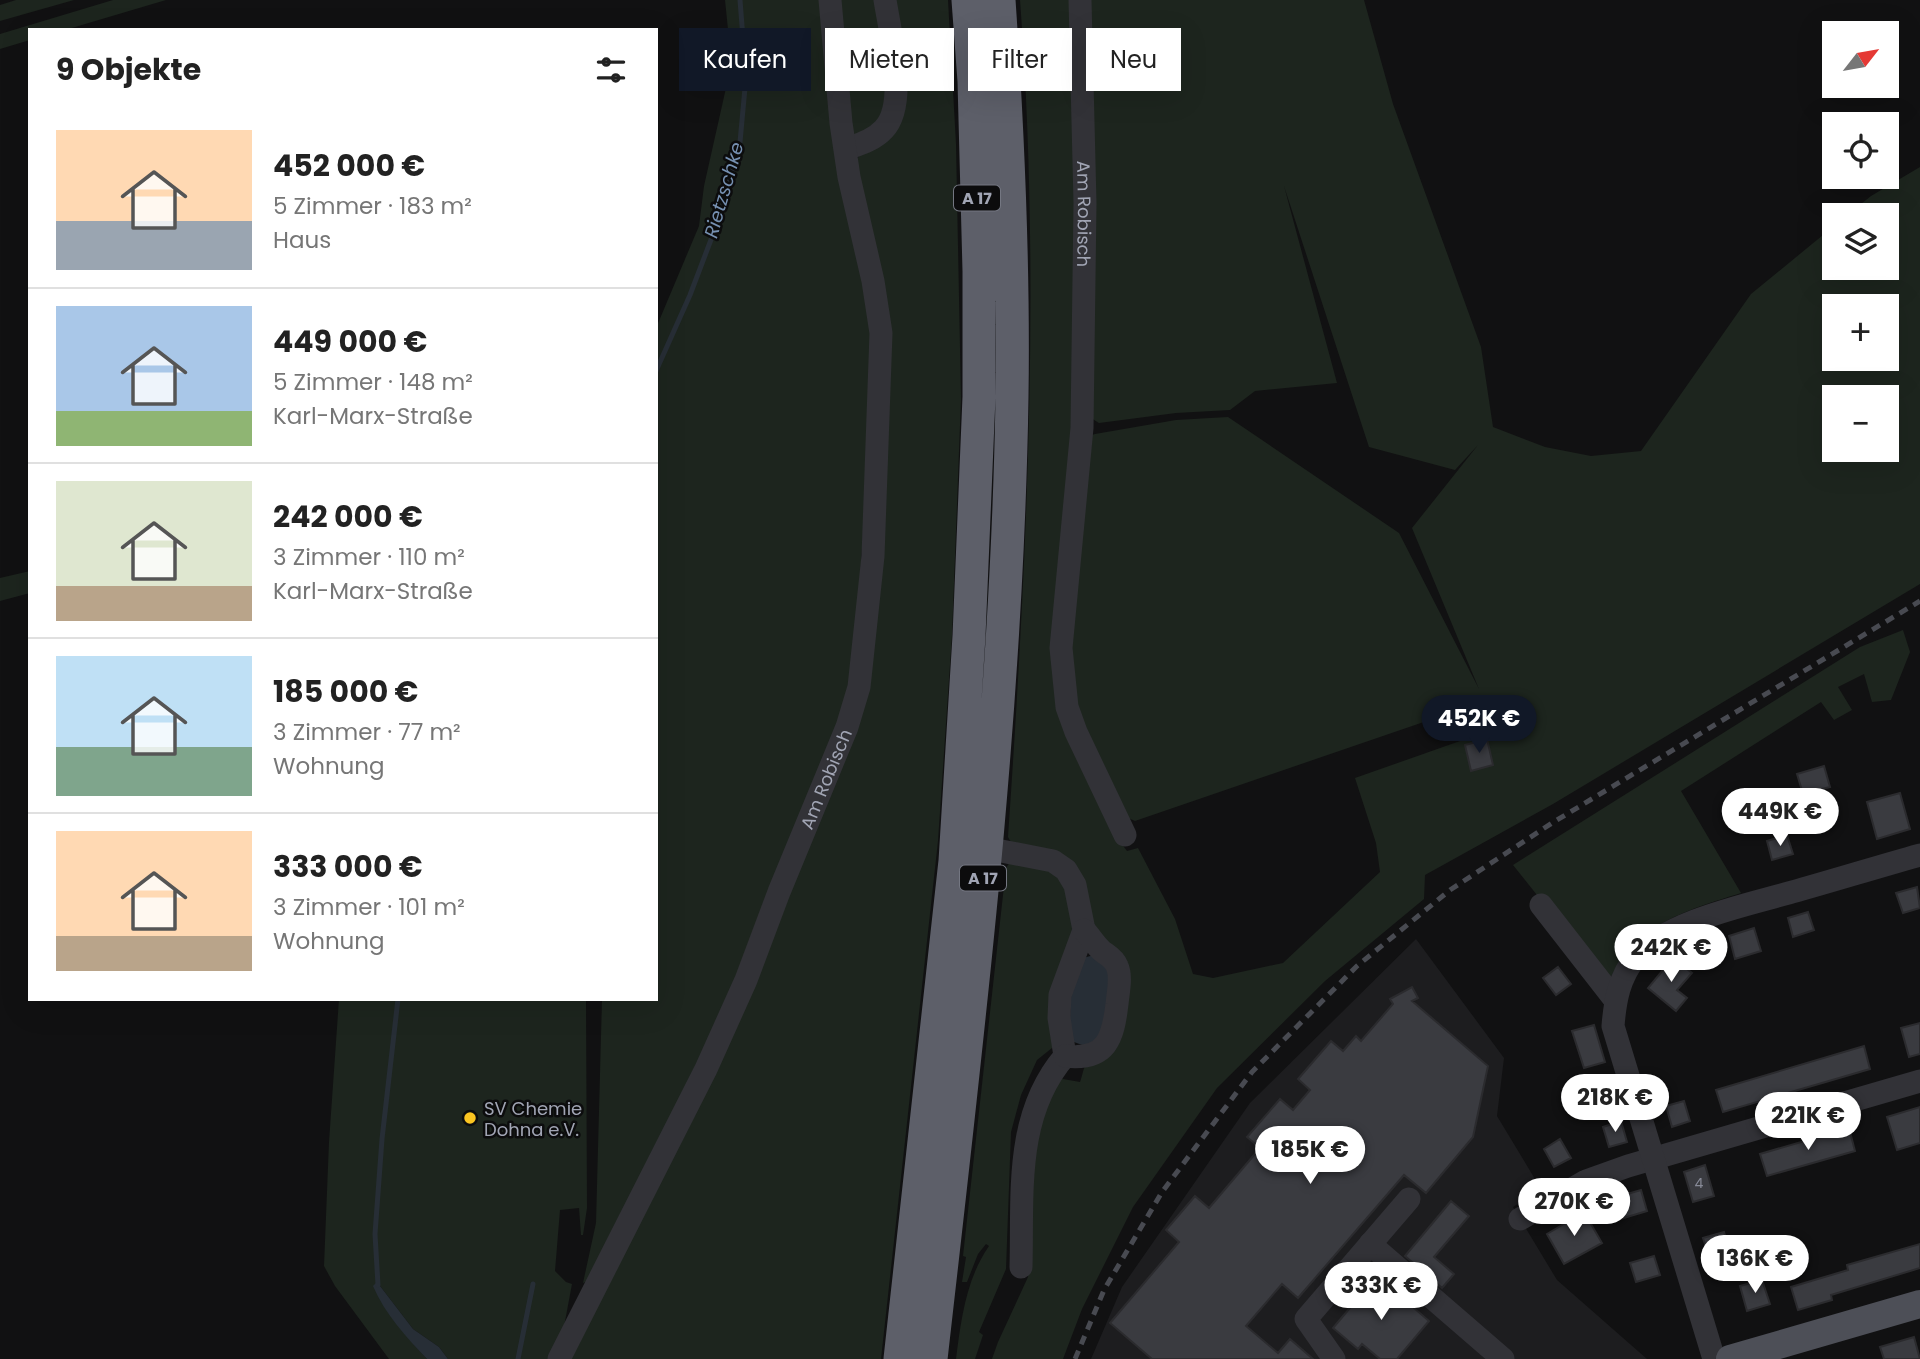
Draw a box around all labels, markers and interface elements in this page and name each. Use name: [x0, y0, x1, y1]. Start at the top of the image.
north arrow: [1822, 21, 1899, 98]
map controls: [1822, 21, 1899, 462]
chip: Kaufen: [679, 28, 811, 91]
chip: Mieten: [825, 28, 954, 91]
chip: Filter: [968, 28, 1072, 91]
chip: Neu: [1086, 28, 1181, 91]
text: 9 Objekte: [56, 48, 201, 91]
icon: filters: [592, 51, 630, 89]
button: locate: [1822, 112, 1899, 189]
water label: Rietzschke: [697, 139, 751, 241]
text: 452 000 €: [273, 144, 425, 187]
icon: home: [112, 158, 196, 242]
street label: Am Robisch: [1071, 160, 1098, 267]
road number: A 17: [954, 186, 1000, 210]
text: 5 Zimmer · 183 m²: [273, 190, 472, 222]
button: layers: [1822, 203, 1899, 280]
text: Haus: [273, 224, 331, 256]
button: +: [1822, 294, 1899, 371]
text: 449 000 €: [273, 320, 427, 363]
icon: home: [112, 334, 196, 418]
text: 5 Zimmer · 148 m²: [273, 366, 473, 398]
button: −: [1822, 385, 1899, 462]
text: Karl-Marx-Straße: [273, 400, 473, 432]
text: 242 000 €: [273, 495, 423, 538]
icon: home: [112, 509, 196, 593]
text: 3 Zimmer · 110 m²: [273, 541, 465, 573]
text: Karl-Marx-Straße: [273, 575, 473, 607]
text: 185 000 €: [273, 670, 419, 713]
icon: home: [112, 684, 196, 768]
pin: 452K €: [1422, 696, 1536, 755]
text: 452K €: [1438, 702, 1520, 734]
text: 3 Zimmer · 77 m²: [273, 716, 461, 748]
street label: Am Robisch: [794, 725, 857, 833]
text: Wohnung: [273, 750, 385, 782]
pin: 449K €: [1723, 788, 1837, 848]
text: 449K €: [1738, 795, 1822, 827]
text: 333 000 €: [273, 845, 423, 888]
icon: home: [112, 859, 196, 943]
road number: A 17: [960, 866, 1006, 890]
text: 3 Zimmer · 101 m²: [273, 891, 465, 923]
text: Wohnung: [273, 925, 385, 957]
pin: 242K €: [1614, 925, 1728, 984]
text: 242K €: [1630, 931, 1712, 963]
pin: 218K €: [1558, 1074, 1672, 1134]
text: 218K €: [1577, 1081, 1653, 1113]
pin: 221K €: [1751, 1092, 1865, 1152]
place label: SV Chemie Dohna e.V.: [484, 1096, 582, 1142]
text: 221K €: [1771, 1099, 1845, 1131]
marker: SV Chemie Dohna e.V.: [462, 1110, 478, 1126]
pin: 185K €: [1253, 1126, 1367, 1186]
text: 185K €: [1271, 1133, 1349, 1165]
house number: 4: [1695, 1173, 1704, 1193]
pin: 270K €: [1517, 1178, 1631, 1238]
text: 270K €: [1534, 1185, 1614, 1217]
pin: 136K €: [1698, 1236, 1812, 1295]
text: 136K €: [1717, 1242, 1793, 1274]
pin: 333K €: [1324, 1262, 1438, 1322]
text: 333K €: [1341, 1269, 1421, 1301]

